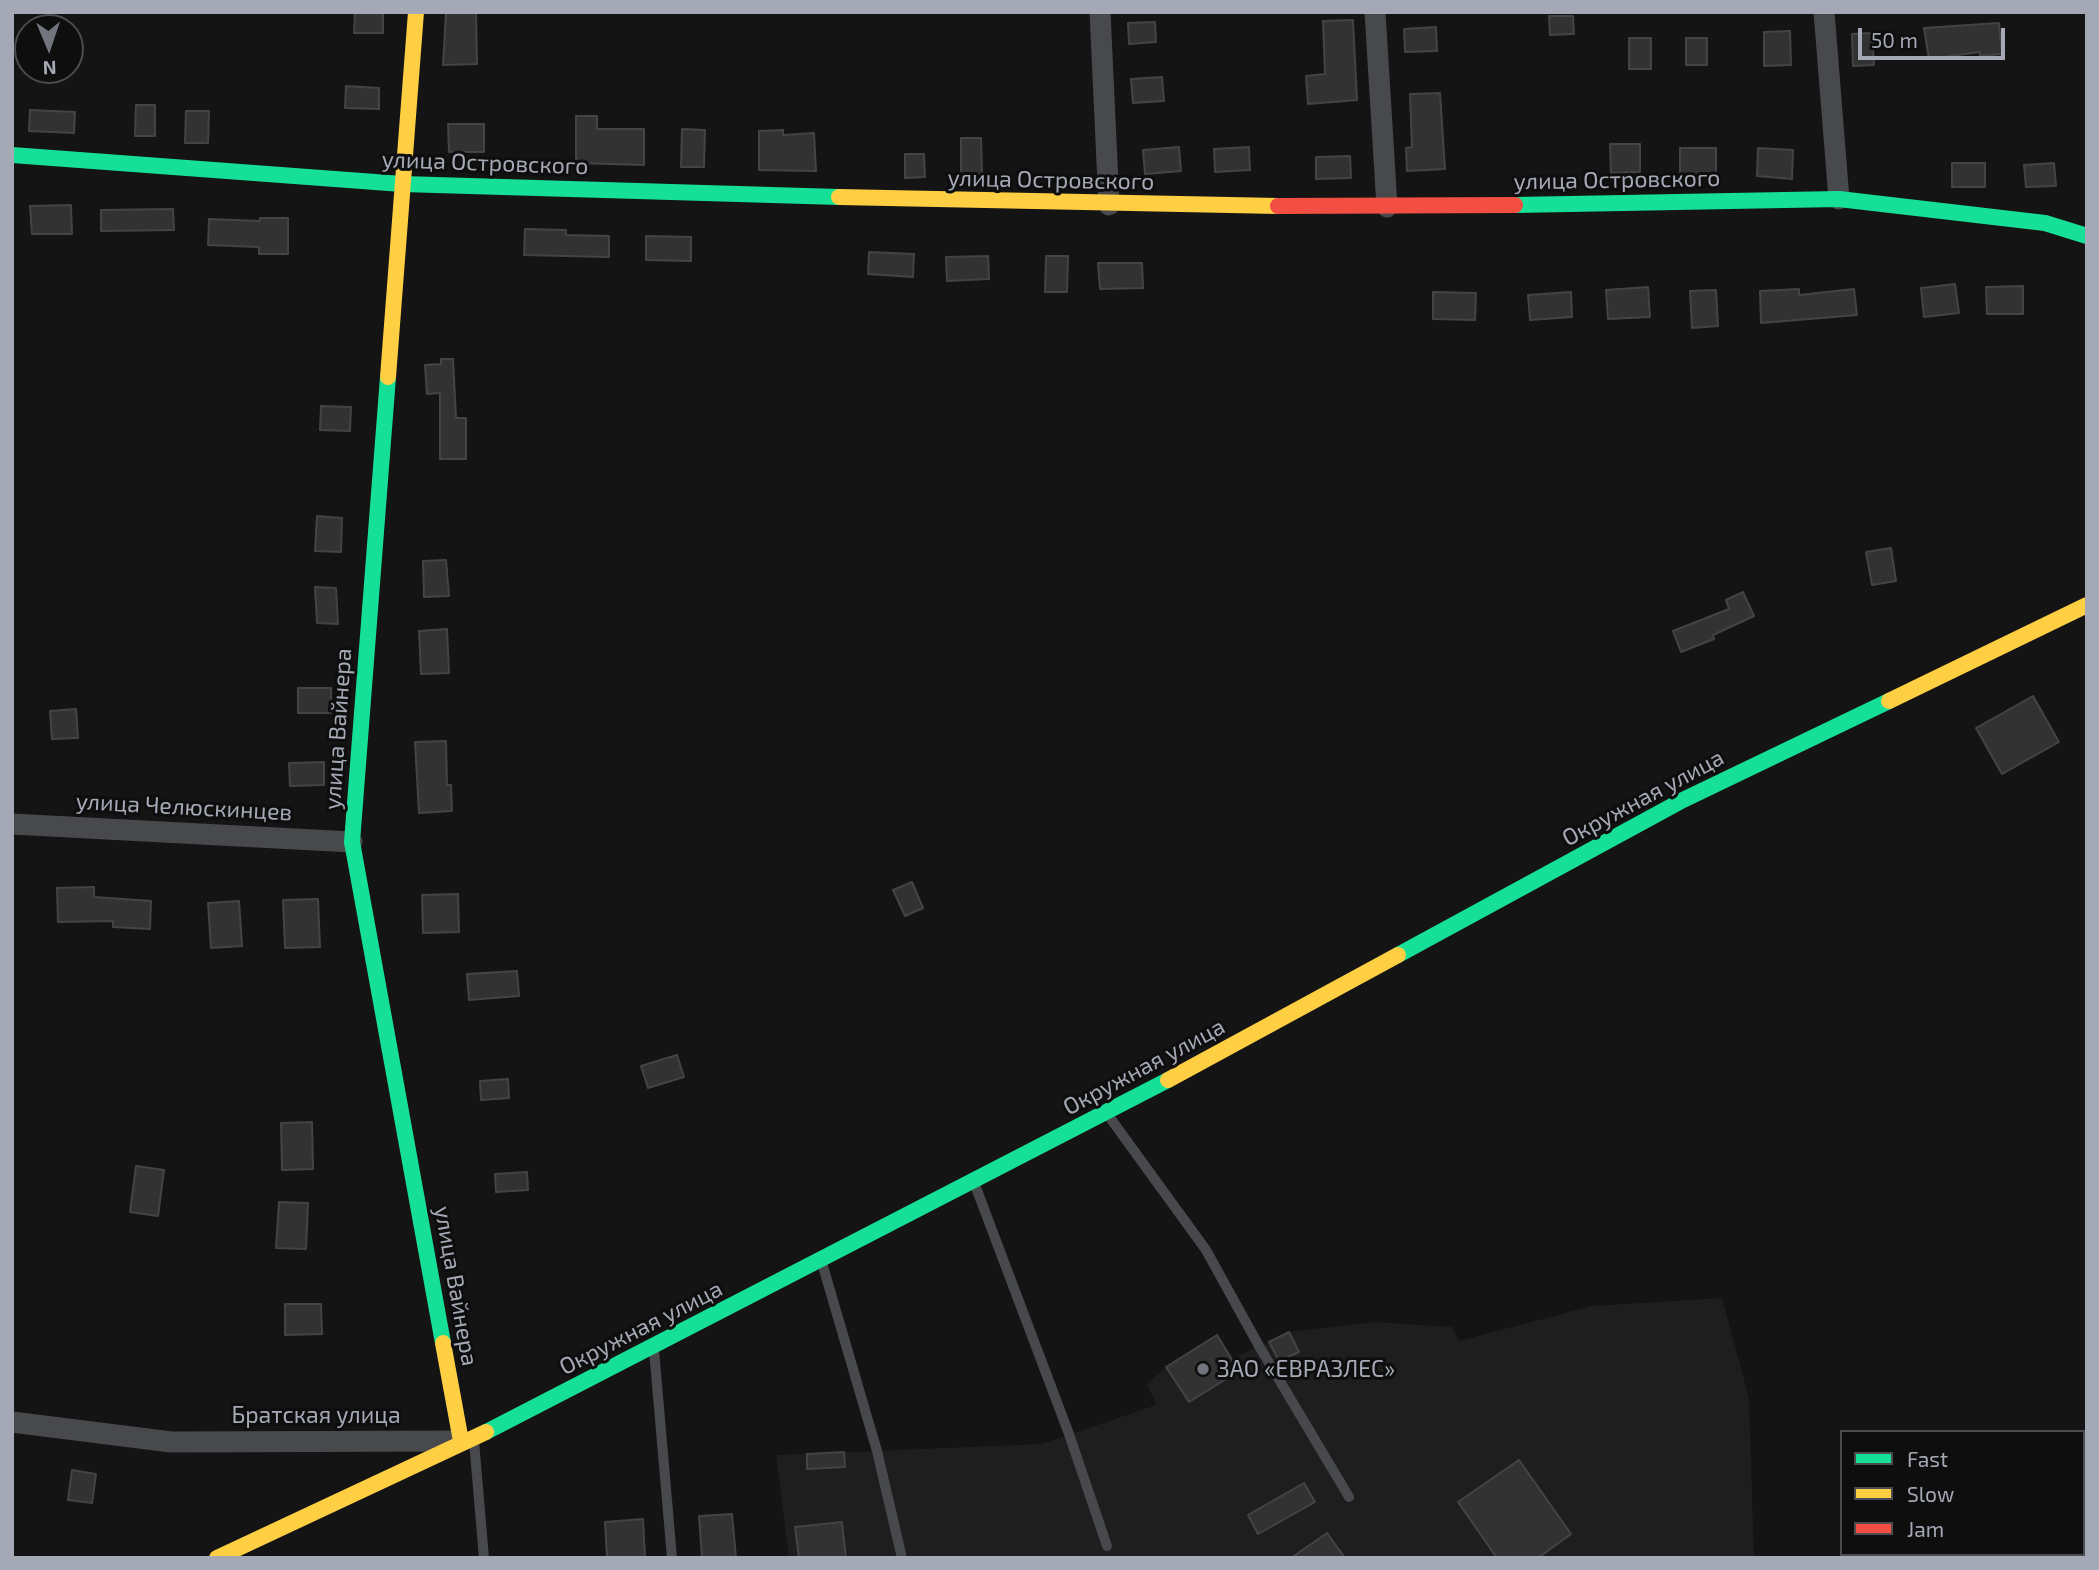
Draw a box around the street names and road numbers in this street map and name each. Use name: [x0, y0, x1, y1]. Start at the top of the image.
street label: улица Островского: [381, 146, 589, 180]
street label: улица Островского: [947, 164, 1155, 196]
street label: улица Островского: [1513, 164, 1721, 196]
street label: улица Вайнера: [319, 647, 357, 811]
street label: Окружная улица: [1557, 744, 1729, 852]
street label: улица Челюскинцев: [75, 788, 293, 826]
street label: Окружная улица: [1058, 1013, 1230, 1121]
street label: улица Вайнера: [428, 1204, 484, 1368]
street label: Окружная улица: [555, 1275, 727, 1381]
street label: Братская улица: [231, 1401, 401, 1429]

